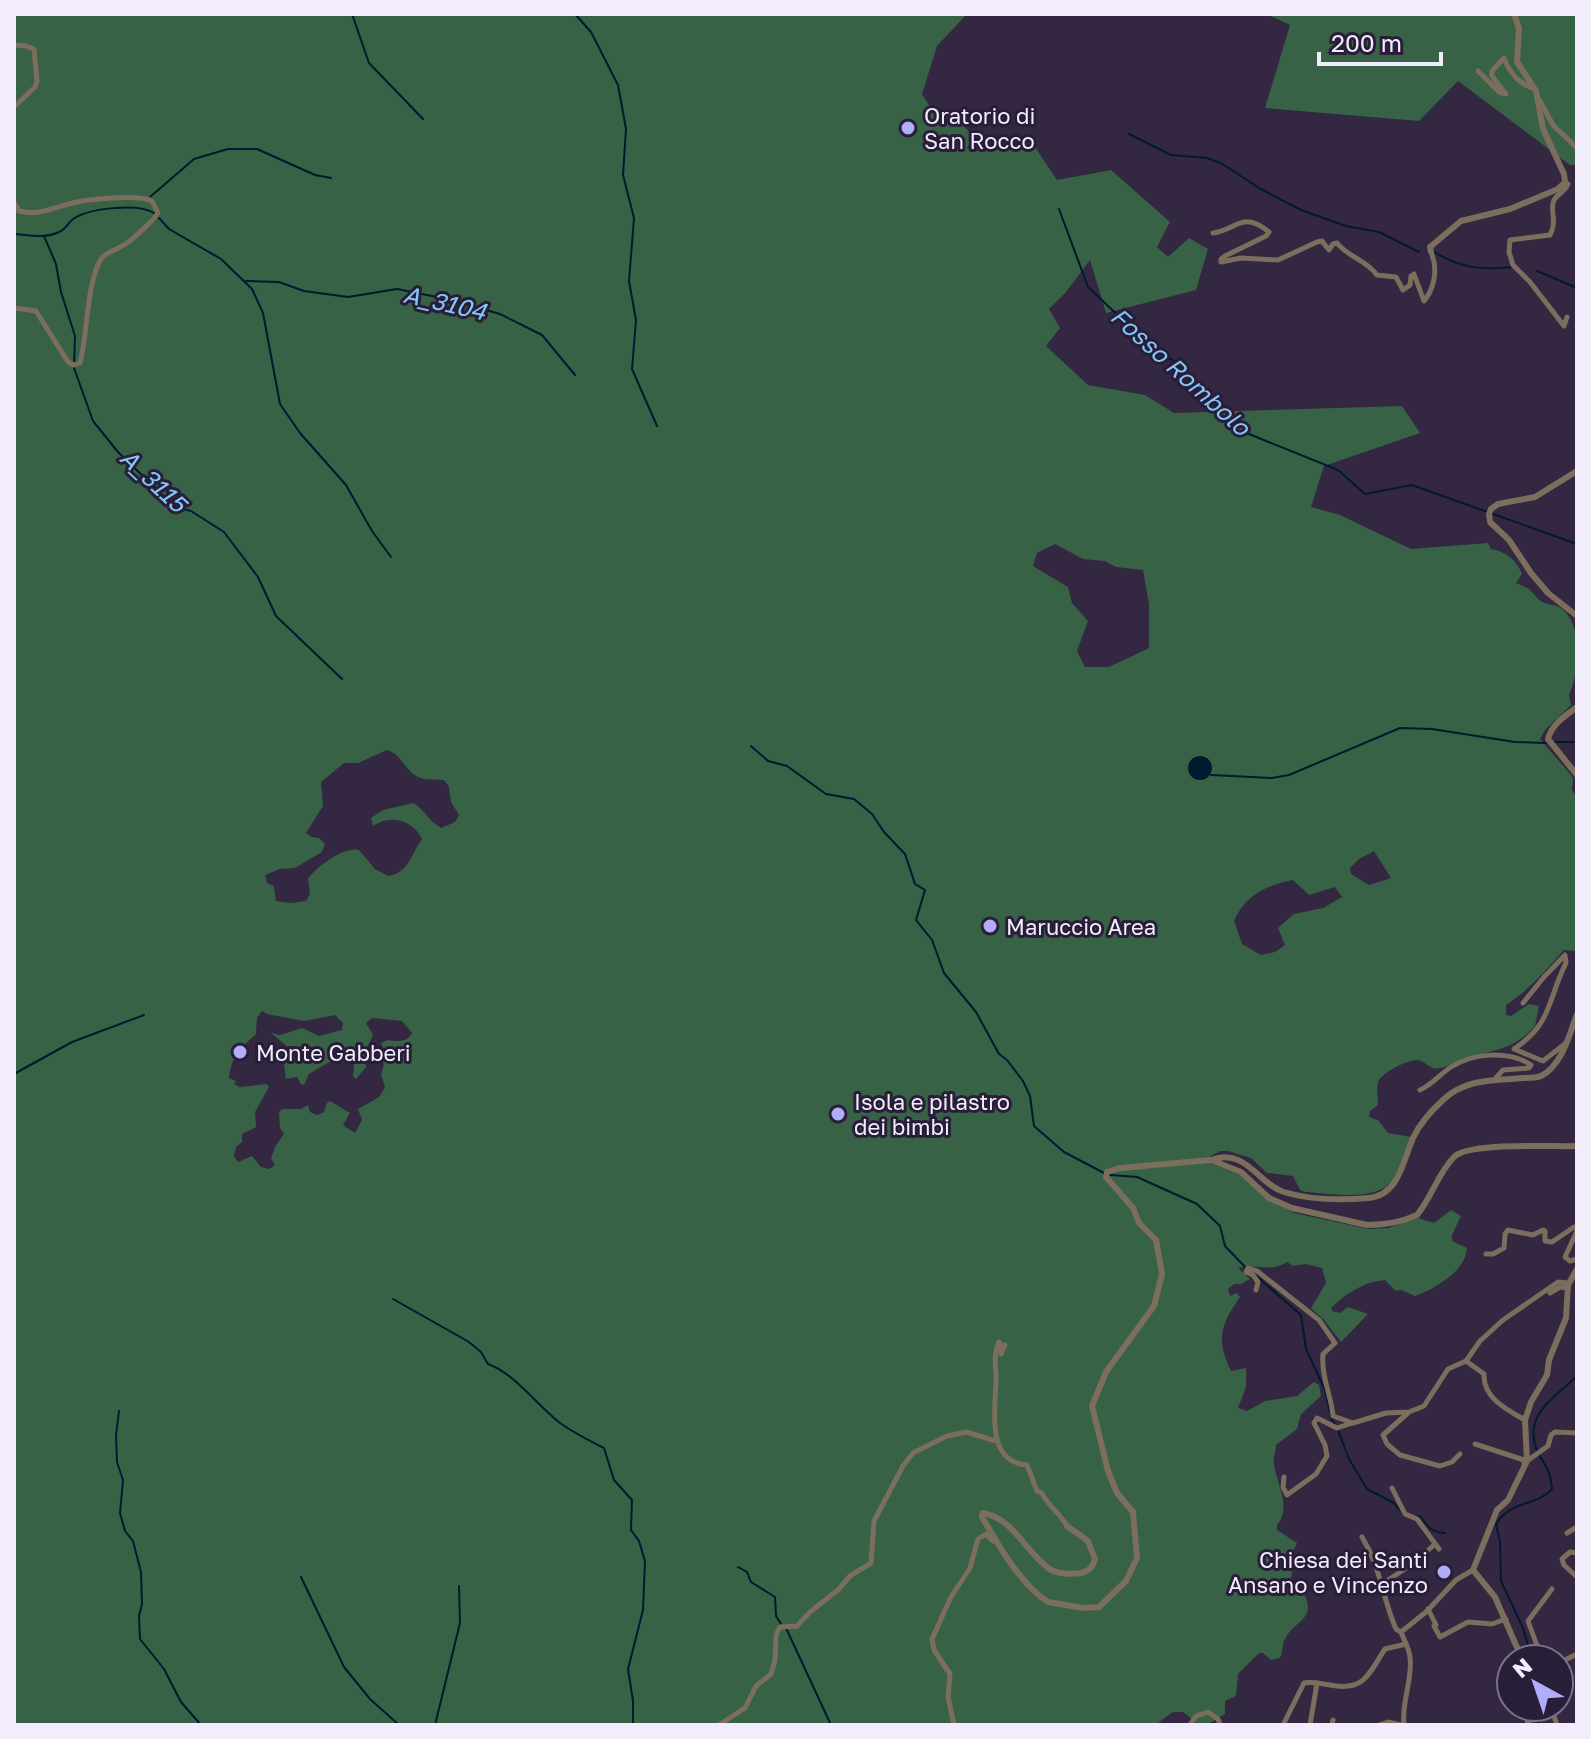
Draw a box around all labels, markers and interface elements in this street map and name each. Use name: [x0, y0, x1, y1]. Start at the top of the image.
scale bar: [1319, 16, 1441, 66]
text: 200 m: [1331, 28, 1402, 57]
place label: Oratorio di San Rocco: [924, 102, 1035, 154]
marker: Oratorio di San Rocco: [899, 119, 917, 137]
water label: A_3104: [401, 279, 490, 326]
water label: Fosso Rombolo: [1106, 301, 1258, 442]
water label: A_3115: [115, 442, 194, 519]
place label: Maruccio Area: [1006, 913, 1156, 940]
marker: Maruccio Area: [981, 917, 999, 935]
place label: Monte Gabberi: [256, 1039, 411, 1066]
marker: Monte Gabberi: [231, 1043, 249, 1061]
place label: Isola e pilastro dei bimbi: [854, 1088, 1010, 1140]
marker: Isola e pilastro dei bimbi: [829, 1105, 847, 1123]
place label: Chiesa dei Santi Ansano e Vincenzo: [1228, 1546, 1428, 1598]
marker: Chiesa dei Santi Ansano e Vincenzo: [1435, 1563, 1453, 1581]
north arrow: [1495, 1643, 1575, 1723]
text: N: [1507, 1652, 1537, 1683]

